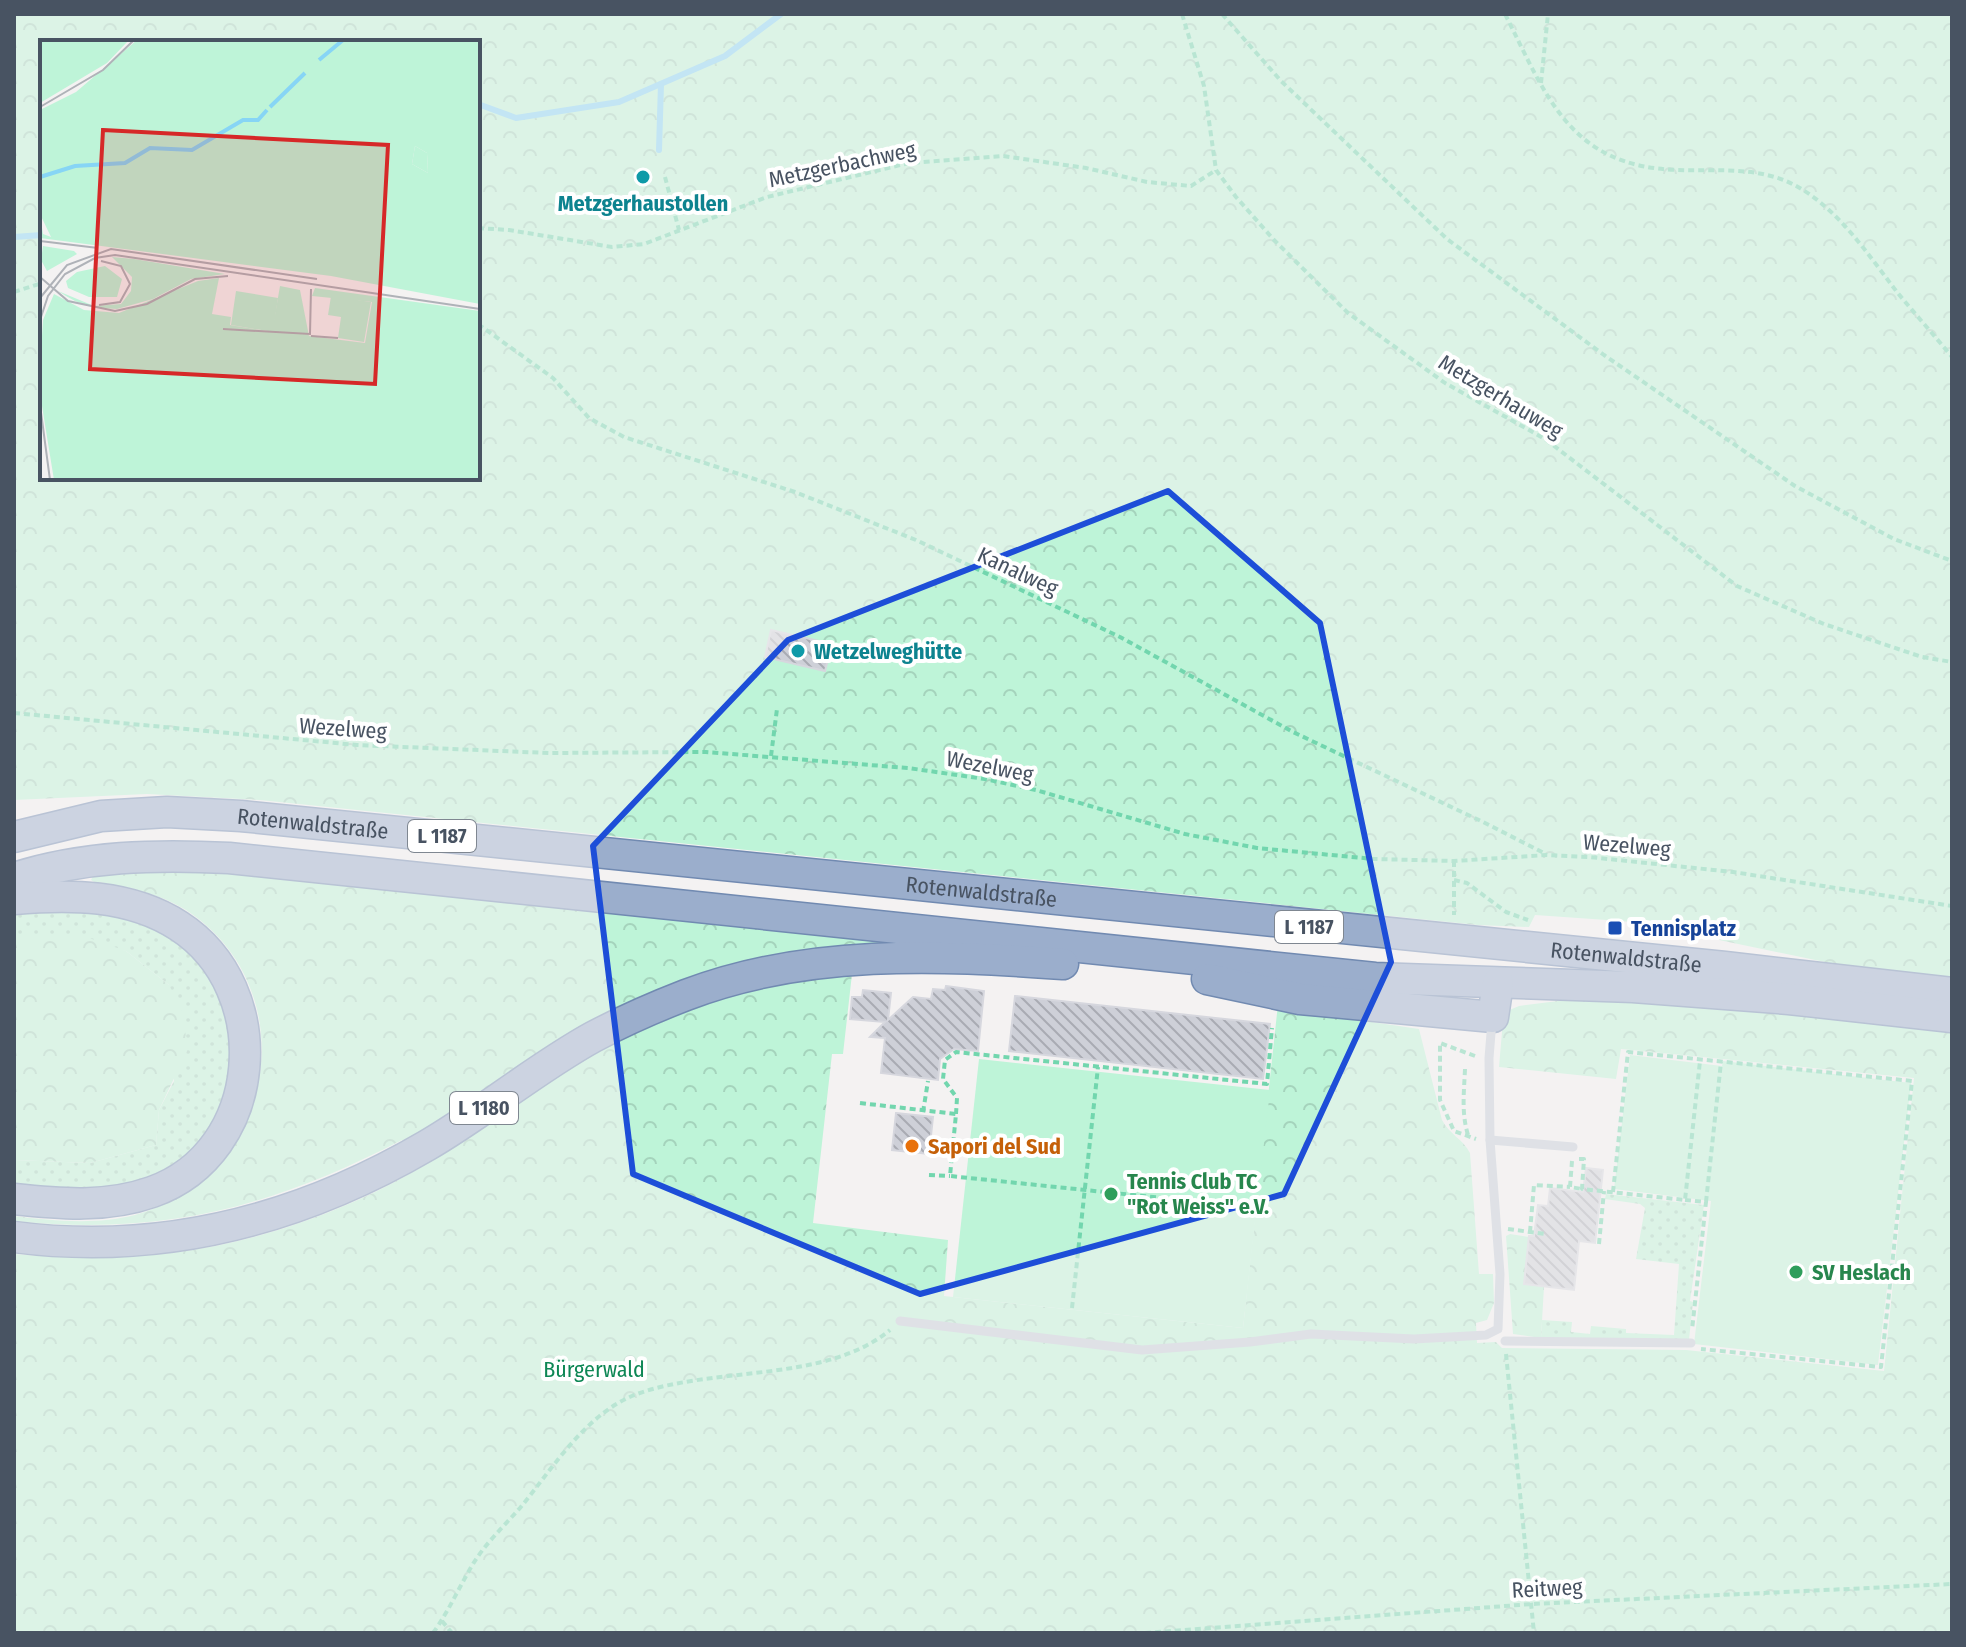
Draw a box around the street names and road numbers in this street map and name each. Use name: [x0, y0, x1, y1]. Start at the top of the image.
street label: Metzgerbachweg: [766, 136, 919, 193]
street label: Metzgerhauweg: [1434, 349, 1568, 444]
street label: Kanalweg: [973, 541, 1063, 602]
street label: Wezelweg: [298, 712, 388, 745]
street label: Wezelweg: [944, 745, 1036, 788]
street label: Rotenwaldstraße: [236, 803, 390, 845]
road number: L 1187: [408, 820, 476, 852]
street label: Wezelweg: [1582, 828, 1673, 863]
street label: Rotenwaldstraße: [905, 871, 1058, 913]
road number: L 1187: [1275, 911, 1343, 943]
street label: Rotenwaldstraße: [1549, 936, 1703, 979]
road number: L 1180: [450, 1092, 518, 1124]
street label: Reitweg: [1511, 1573, 1584, 1604]

